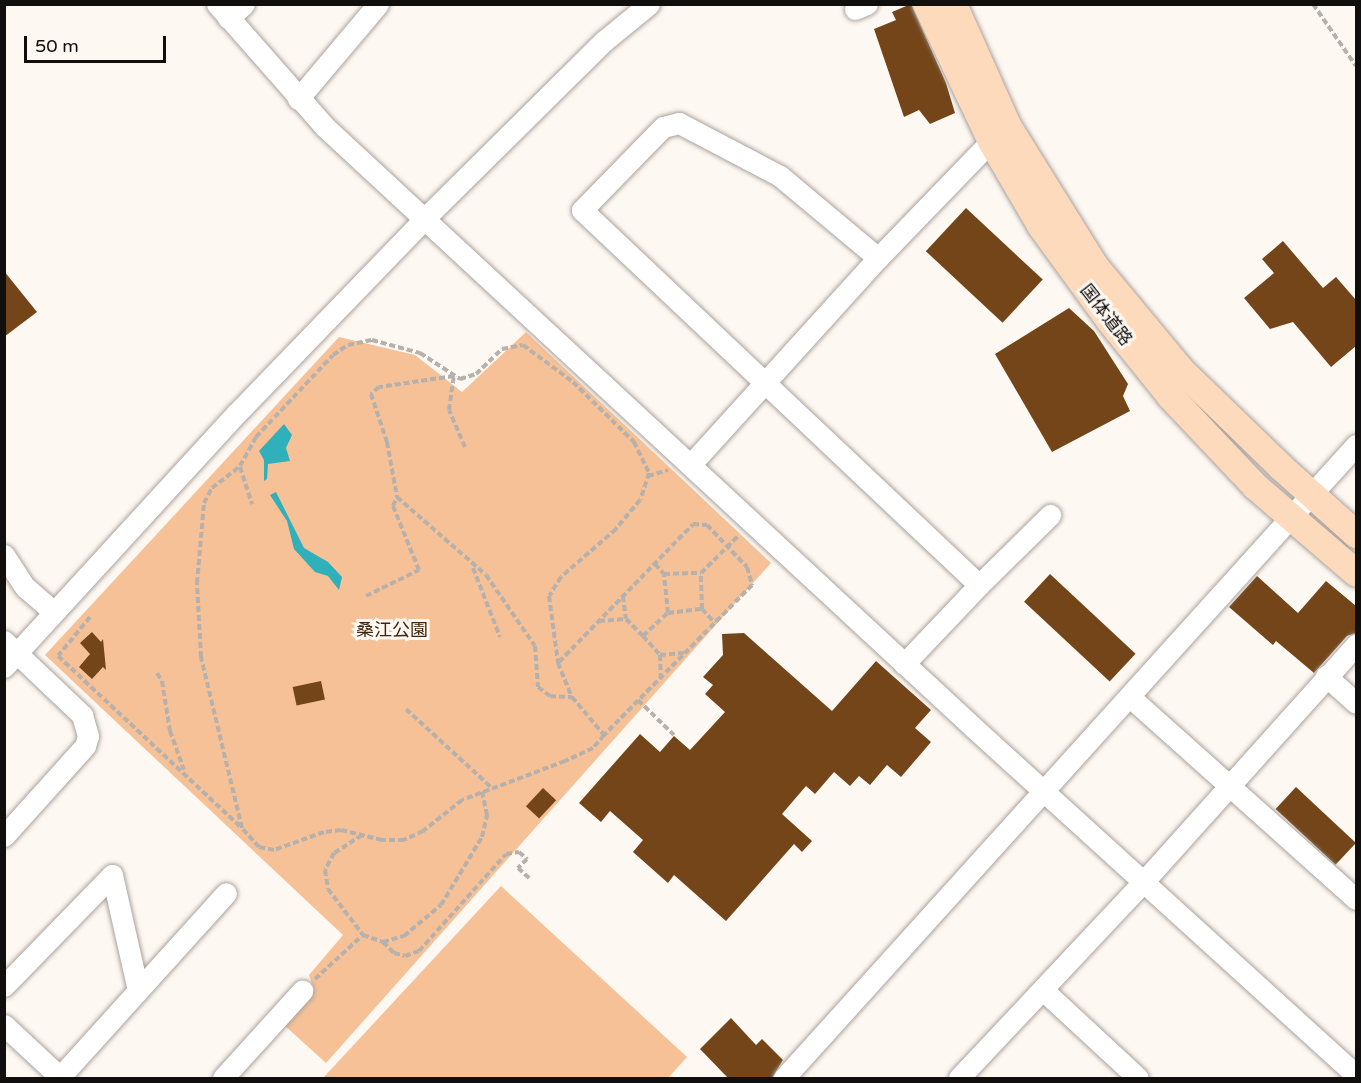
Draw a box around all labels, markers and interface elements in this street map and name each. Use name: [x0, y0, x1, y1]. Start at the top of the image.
scale bar: [27, 24, 170, 62]
text: 50 m: [35, 35, 79, 57]
street label: 国体道路: [1075, 280, 1137, 350]
park label: 桑江公園: [356, 619, 428, 641]

